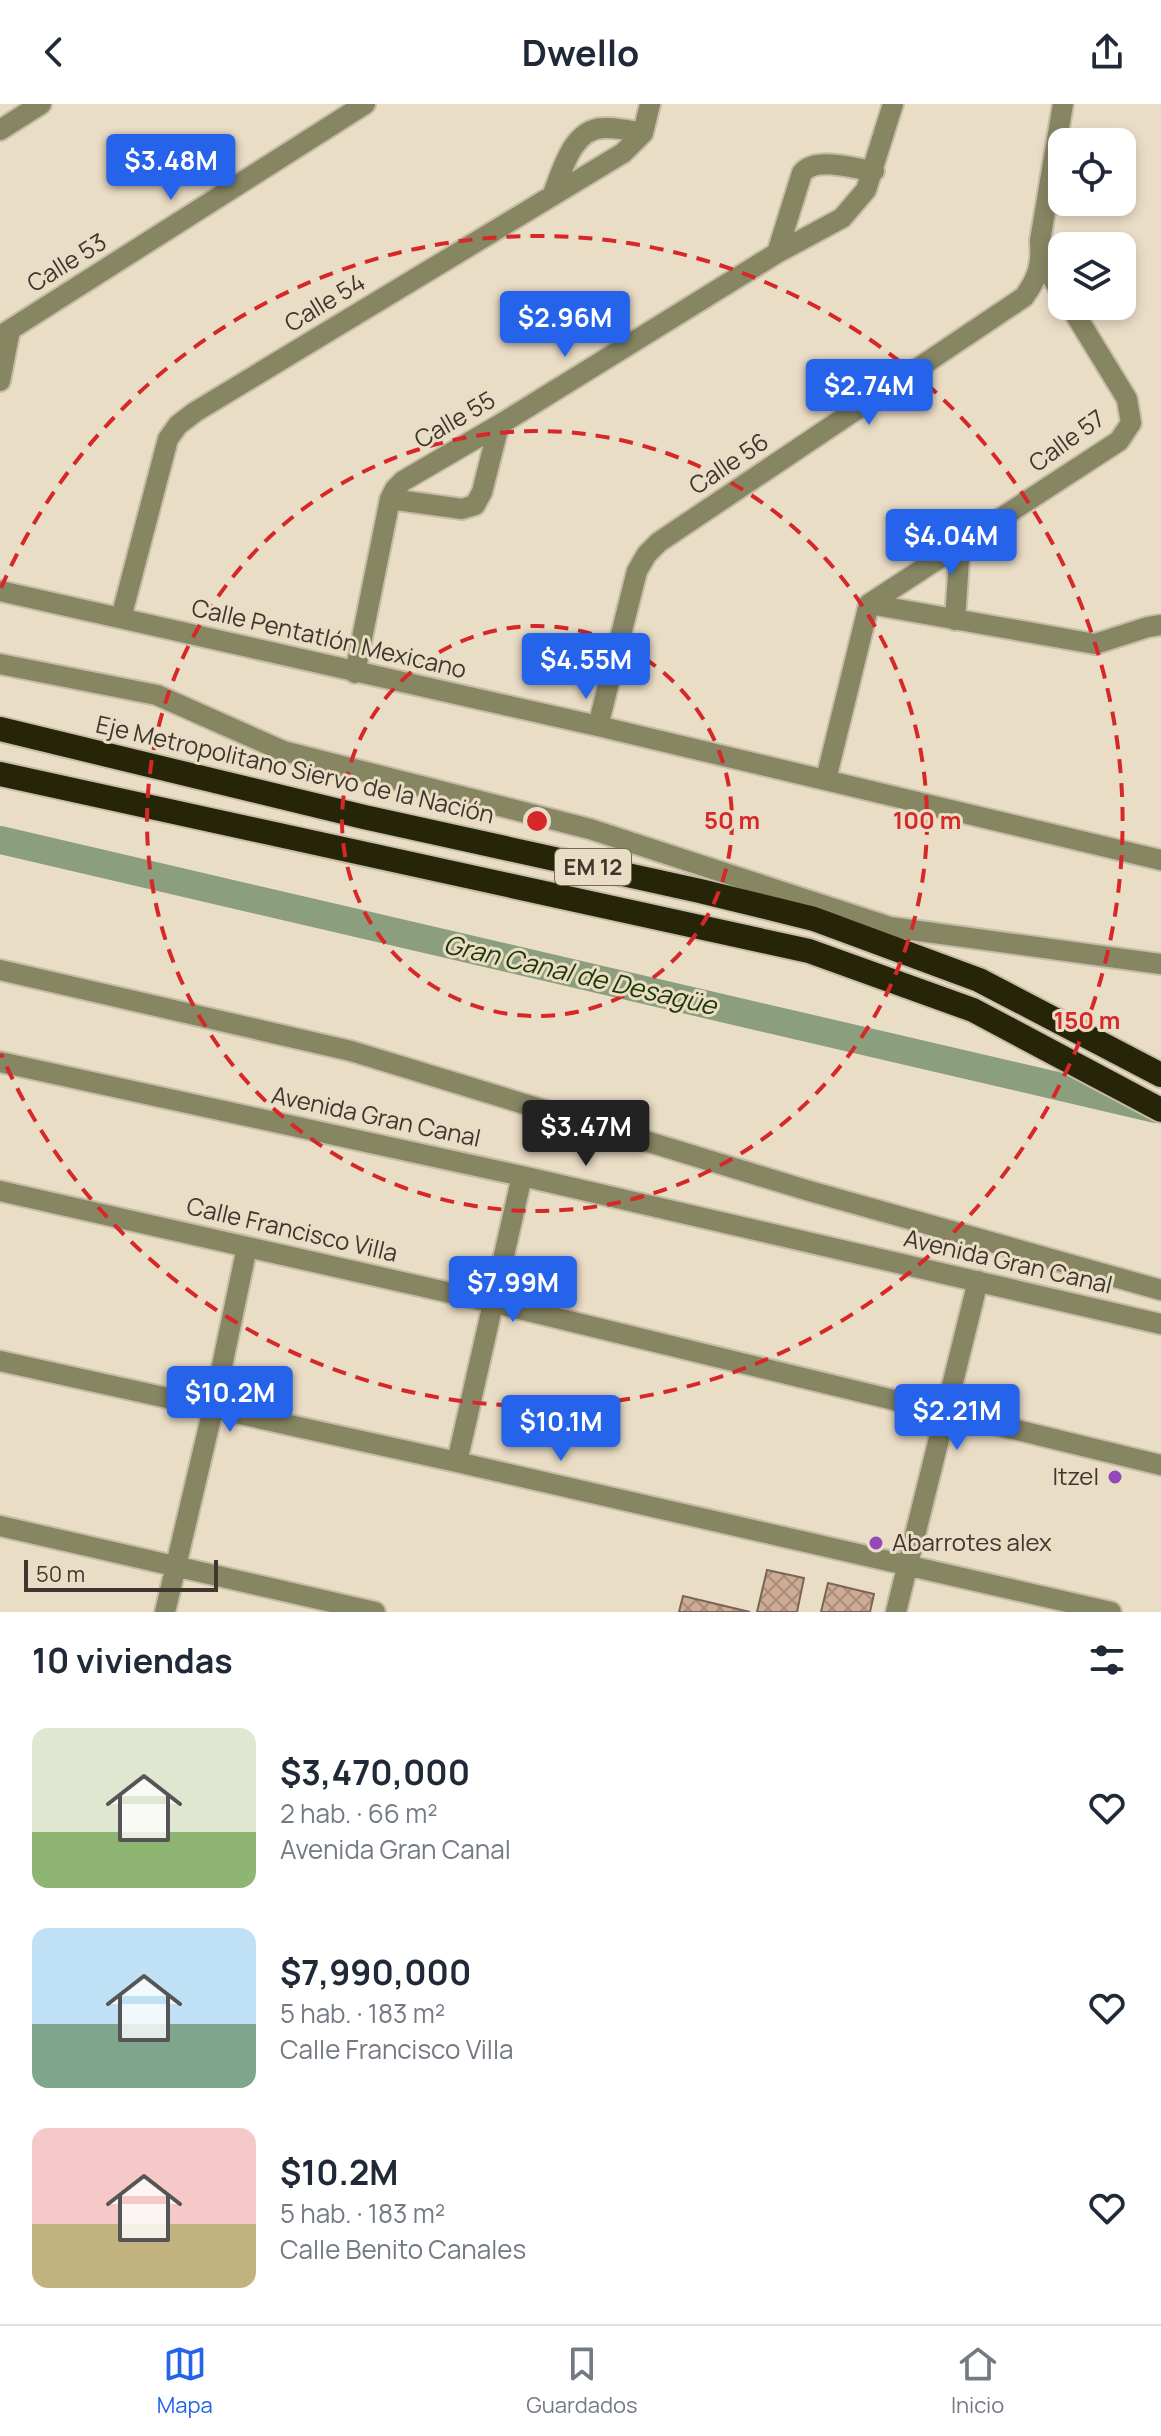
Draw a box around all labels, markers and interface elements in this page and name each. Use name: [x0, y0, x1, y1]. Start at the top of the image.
text: Dwello: [522, 28, 639, 77]
icon: back: [32, 30, 76, 74]
icon: share: [1085, 30, 1129, 74]
map controls: [1048, 128, 1136, 320]
button: locate: [1048, 128, 1136, 216]
pin: $3.48M: [106, 134, 236, 202]
text: $3.48M: [124, 142, 218, 178]
street label: Calle 53: [20, 225, 112, 299]
button: layers: [1048, 232, 1136, 320]
street label: Calle 54: [278, 265, 371, 339]
pin: $2.96M: [500, 291, 630, 359]
text: $2.96M: [518, 299, 612, 335]
pin: $2.74M: [804, 359, 934, 427]
text: $2.74M: [824, 367, 914, 403]
street label: Calle 55: [408, 382, 501, 455]
street label: Calle 57: [1021, 401, 1111, 479]
street label: Calle 56: [682, 424, 774, 501]
pin: $4.04M: [886, 509, 1016, 577]
text: $4.04M: [904, 517, 998, 553]
street label: Calle Pentatlón Mexicano: [189, 590, 470, 685]
pin: $4.55M: [521, 633, 651, 701]
text: $4.55M: [540, 641, 632, 677]
street label: Eje Metropolitano Siervo de la Nación: [93, 707, 498, 831]
text: 50 m: [704, 803, 760, 836]
text: 100 m: [893, 803, 961, 836]
centre of rings: [523, 807, 551, 835]
road number: EM 12: [555, 849, 631, 885]
water label: Gran Canal de Desagüe: [440, 925, 722, 1023]
text: 150 m: [1054, 1003, 1120, 1036]
street label: Avenida Gran Canal: [269, 1077, 484, 1154]
pin: $3.47M: [521, 1100, 651, 1168]
text: $3.47M: [540, 1108, 632, 1144]
street label: Calle Francisco Villa: [184, 1188, 401, 1269]
street label: Avenida Gran Canal: [901, 1221, 1116, 1301]
pin: $7.99M: [448, 1256, 578, 1324]
text: $7.99M: [467, 1264, 559, 1300]
pin: $10.2M: [165, 1366, 295, 1434]
text: $10.2M: [185, 1374, 275, 1410]
pin: $2.21M: [892, 1384, 1022, 1452]
text: $2.21M: [913, 1392, 1001, 1428]
pin: $10.1M: [496, 1395, 626, 1463]
text: $10.1M: [519, 1403, 603, 1439]
place label: Itzel: [1052, 1459, 1099, 1492]
marker: Itzel: [1106, 1468, 1124, 1486]
place label: Abarrotes alex: [892, 1525, 1052, 1558]
marker: Abarrotes alex: [867, 1534, 885, 1552]
scale bar: [24, 1556, 218, 1592]
text: 50 m: [36, 1559, 85, 1589]
text: 10 viviendas: [32, 1637, 233, 1683]
icon: filters: [1085, 1638, 1129, 1682]
text: $3,470,000: [280, 1749, 470, 1795]
icon: home: [96, 1760, 192, 1856]
icon: heart: [1085, 1786, 1129, 1830]
text: 2 hab. · 66 m²: [280, 1795, 438, 1831]
text: Avenida Gran Canal: [280, 1831, 511, 1867]
text: $7,990,000: [280, 1949, 471, 1995]
icon: home: [96, 1960, 192, 2056]
icon: heart: [1085, 1986, 1129, 2030]
text: 5 hab. · 183 m²: [280, 1995, 445, 2031]
text: Calle Francisco Villa: [280, 2031, 513, 2067]
text: $10.2M: [280, 2149, 398, 2195]
icon: home: [96, 2160, 192, 2256]
icon: heart: [1085, 2186, 1129, 2230]
text: 5 hab. · 183 m²: [280, 2195, 445, 2231]
text: Calle Benito Canales: [280, 2231, 526, 2267]
tab: Mapa: [157, 2342, 213, 2420]
tab: Guardados: [526, 2342, 637, 2420]
tab: Inicio: [951, 2342, 1004, 2420]

